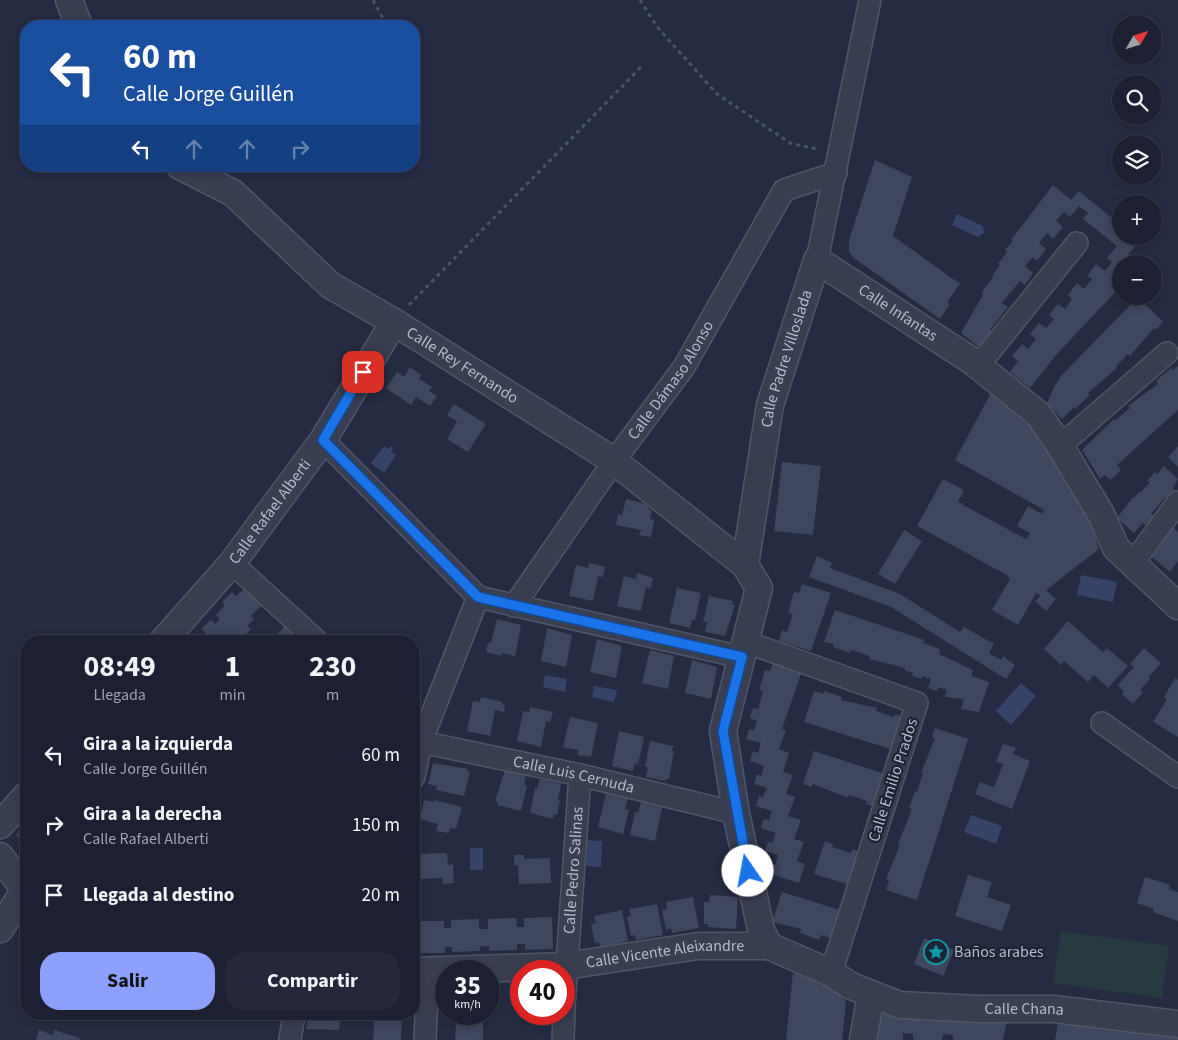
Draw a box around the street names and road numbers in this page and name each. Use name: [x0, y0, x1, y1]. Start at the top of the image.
street label: Calle Infantas: [854, 279, 942, 347]
street label: Calle Padre Villoslada: [756, 287, 818, 429]
street label: Calle Dámaso Alonso: [622, 317, 719, 444]
street label: Calle Rey Fernando: [402, 322, 523, 409]
street label: Calle Rafael Alberti: [224, 455, 316, 569]
street label: Calle Emilio Prados: [863, 715, 923, 845]
street label: Calle Luis Cernuda: [511, 750, 637, 799]
street label: Calle Pedro Salinas: [558, 806, 589, 935]
street label: Calle Vicente Aleixandre: [584, 935, 744, 974]
street label: Calle Chana: [985, 998, 1065, 1021]

